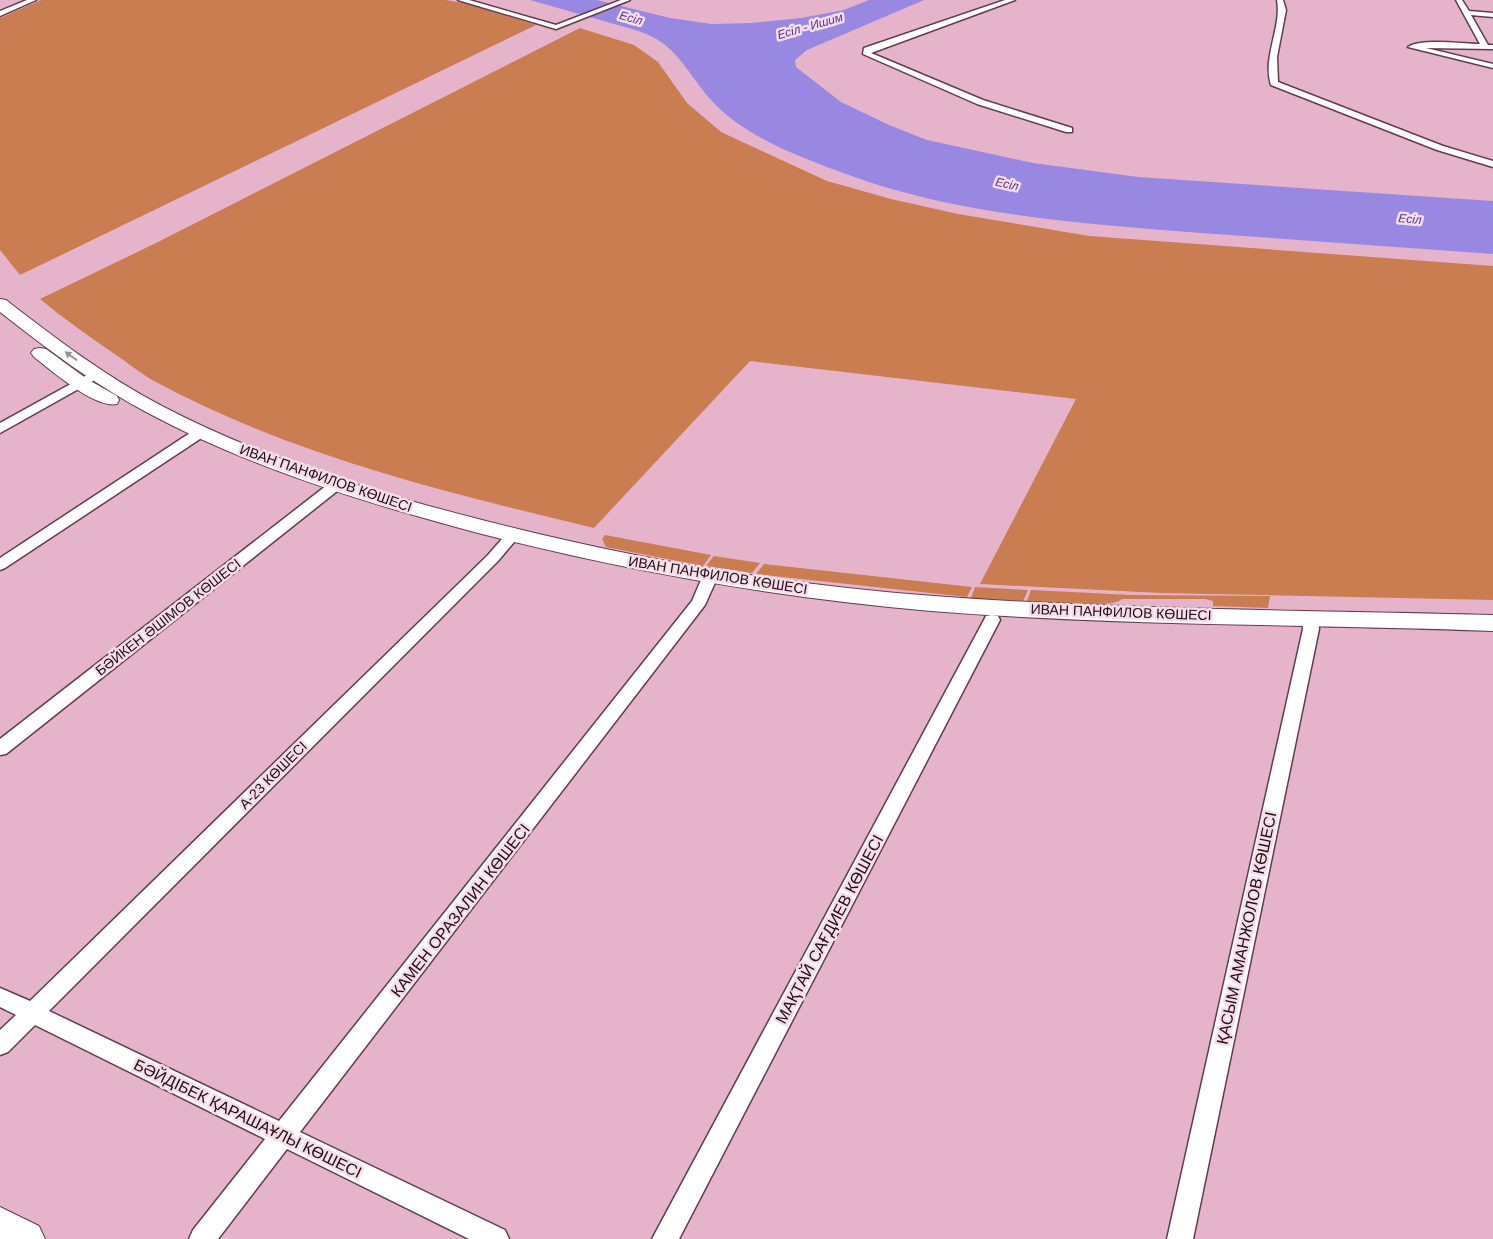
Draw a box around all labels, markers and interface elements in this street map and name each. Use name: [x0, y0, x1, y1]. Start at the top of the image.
water label: Есіл: [618, 8, 644, 28]
water label: Есіл - Ишим: [776, 10, 844, 42]
water label: Есіл: [994, 175, 1020, 193]
water label: Есіл: [1398, 211, 1423, 227]
one-way arrow: [64, 351, 78, 361]
street label: ИВАН ПАНФИЛОВ КӨШЕСІ: [238, 441, 414, 515]
street label: ИВАН ПАНФИЛОВ КӨШЕСІ: [627, 553, 809, 597]
street label: БӘЙКЕН ӘШІМОВ КӨШЕСІ: [92, 555, 244, 679]
street label: ИВАН ПАНФИЛОВ КӨШЕСІ: [1030, 601, 1212, 623]
street label: А-23 КӨШЕСІ: [236, 738, 310, 812]
street label: ҚАСЫМ АМАНЖОЛОВ КӨШЕСІ: [1214, 810, 1279, 1046]
street label: КАМЕН ОРАЗАЛИН КӨШЕСІ: [388, 821, 533, 1000]
street label: МАҚТАЙ САҒДИЕВ КӨШЕСІ: [772, 832, 886, 1026]
street label: БӘЙДІБЕК ҚАРАШАҰЛЫ КӨШЕСІ: [131, 1055, 365, 1181]

